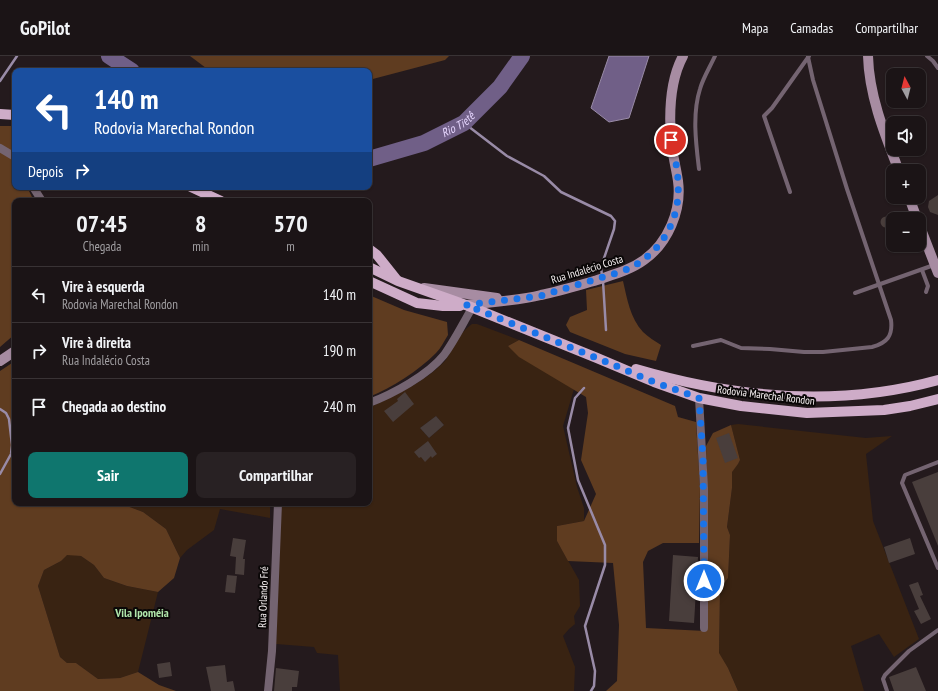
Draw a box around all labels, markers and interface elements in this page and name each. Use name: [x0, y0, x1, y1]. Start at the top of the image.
text: GoPilot: [20, 16, 70, 40]
text: Mapa: [742, 19, 768, 37]
text: Camadas: [790, 19, 833, 37]
text: Compartilhar: [855, 19, 918, 37]
north arrow: [886, 68, 926, 108]
map controls: [886, 68, 926, 252]
text: 140 m: [94, 80, 158, 117]
icon: left: [28, 84, 80, 136]
water label: Rio Tietê: [439, 108, 478, 140]
text: Rodovia Marechal Rondon: [94, 116, 255, 139]
button: sound: [886, 116, 926, 156]
pin: [654, 123, 688, 157]
icon: arrive: [660, 129, 682, 151]
icon: right: [71, 160, 93, 182]
text: Depois: [28, 162, 63, 181]
button: +: [886, 164, 926, 204]
text: 07:45: [76, 208, 128, 239]
text: 8: [195, 208, 206, 239]
text: 570: [273, 208, 308, 239]
button: −: [886, 212, 926, 252]
text: Chegada: [83, 238, 121, 255]
text: min: [192, 238, 209, 255]
text: m: [286, 238, 295, 255]
street label: Rua Indalécio Costa: [549, 251, 625, 287]
text: Vire à esquerda: [62, 277, 145, 296]
icon: left: [28, 284, 50, 306]
text: 140 m: [323, 285, 356, 304]
text: Rodovia Marechal Rondon: [62, 296, 178, 313]
text: Vire à direita: [62, 333, 131, 352]
icon: right: [28, 340, 50, 362]
text: 190 m: [323, 341, 356, 360]
text: Rua Indalécio Costa: [62, 352, 150, 369]
street label: Rodovia Marechal Rondon: [716, 382, 816, 408]
icon: arrive: [28, 396, 50, 418]
text: Chegada ao destino: [62, 397, 166, 416]
text: 240 m: [323, 397, 356, 416]
button: Sair: [28, 452, 188, 498]
button: Compartilhar: [196, 452, 356, 498]
position arrow: [683, 560, 725, 602]
street label: Rua Orlando Fré: [255, 566, 271, 628]
district label: Vila Ipoméia: [114, 605, 169, 620]

